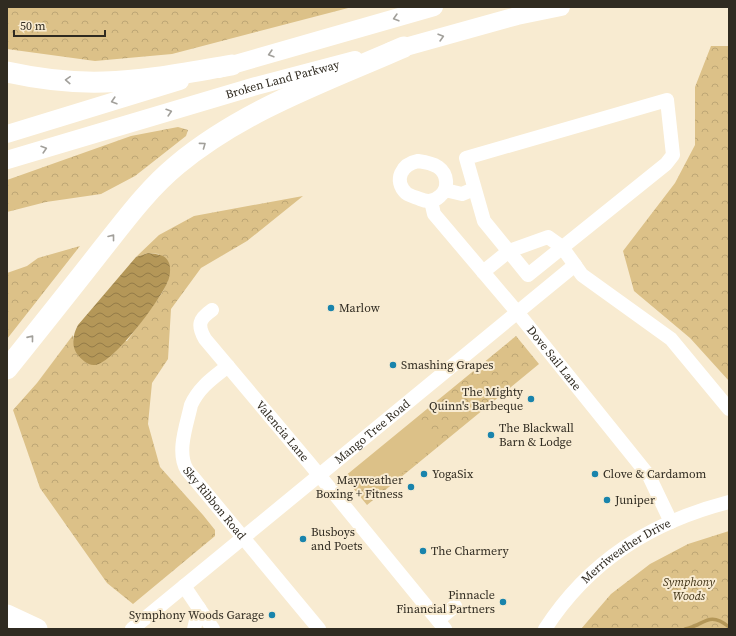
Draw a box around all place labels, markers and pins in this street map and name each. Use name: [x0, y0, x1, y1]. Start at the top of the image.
place label: Marlow: [339, 300, 381, 316]
marker: Marlow: [326, 303, 336, 313]
place label: Smashing Grapes: [401, 357, 494, 373]
marker: Smashing Grapes: [388, 360, 398, 370]
place label: The Mighty Quinn's Barbeque: [429, 384, 524, 414]
marker: The Mighty Quinn's Barbeque: [526, 394, 536, 404]
place label: The Blackwall Barn & Lodge: [499, 420, 574, 450]
marker: The Blackwall Barn & Lodge: [486, 430, 496, 440]
place label: YogaSix: [432, 466, 474, 482]
place label: Clove & Cardamom: [603, 466, 707, 482]
marker: YogaSix: [419, 469, 429, 479]
marker: Clove & Cardamom: [590, 469, 600, 479]
place label: Mayweather Boxing + Fitness: [316, 472, 403, 502]
marker: Mayweather Boxing + Fitness: [406, 482, 416, 492]
place label: Juniper: [614, 492, 655, 508]
marker: Juniper: [602, 495, 612, 505]
place label: Busboys and Poets: [311, 524, 363, 554]
marker: Busboys and Poets: [298, 534, 308, 544]
place label: The Charmery: [431, 543, 509, 559]
marker: The Charmery: [418, 546, 428, 556]
place label: Pinnacle Financial Partners: [396, 587, 495, 617]
marker: Pinnacle Financial Partners: [498, 597, 508, 607]
place label: Symphony Woods Garage: [129, 607, 264, 623]
marker: Symphony Woods Garage: [267, 610, 277, 620]

